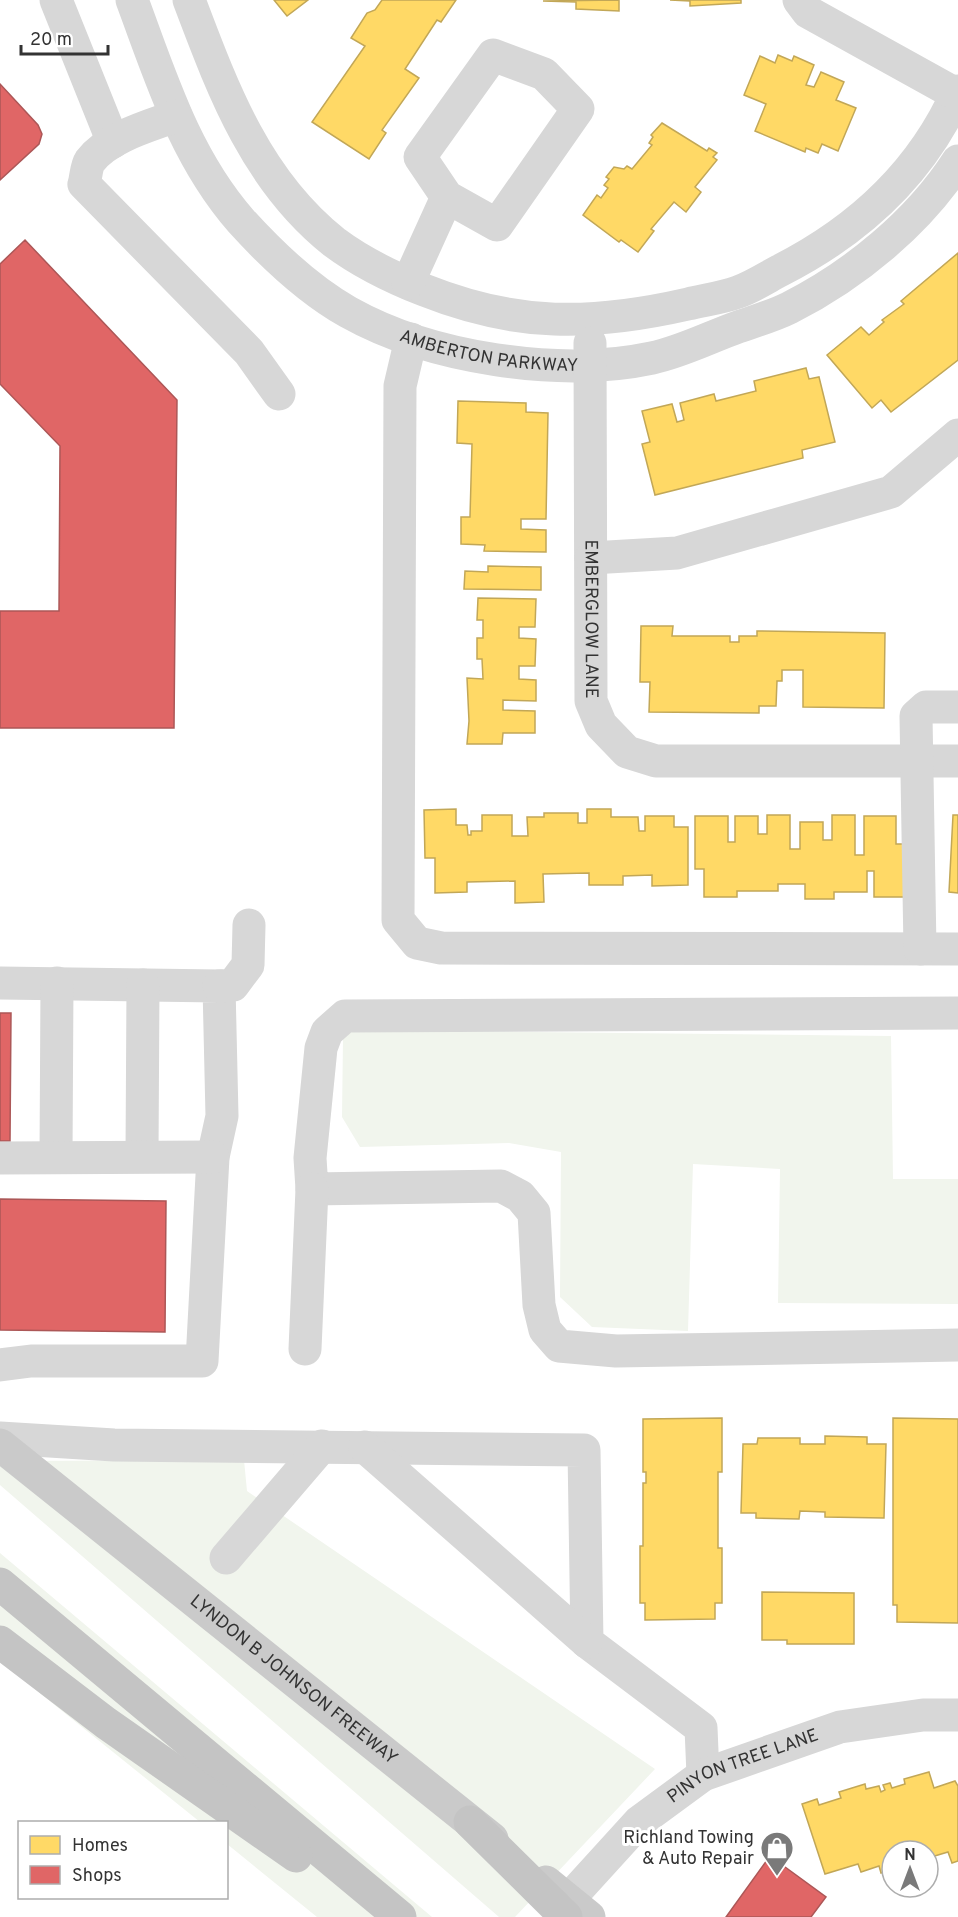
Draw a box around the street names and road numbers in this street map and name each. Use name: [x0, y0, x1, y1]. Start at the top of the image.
street label: AMBERTON PARKWAY: [396, 325, 578, 377]
street label: EMBERGLOW LANE: [579, 539, 602, 699]
street label: LYNDON B JOHNSON FREEWAY: [185, 1590, 402, 1770]
street label: PINYON TREE LANE: [663, 1724, 822, 1809]

